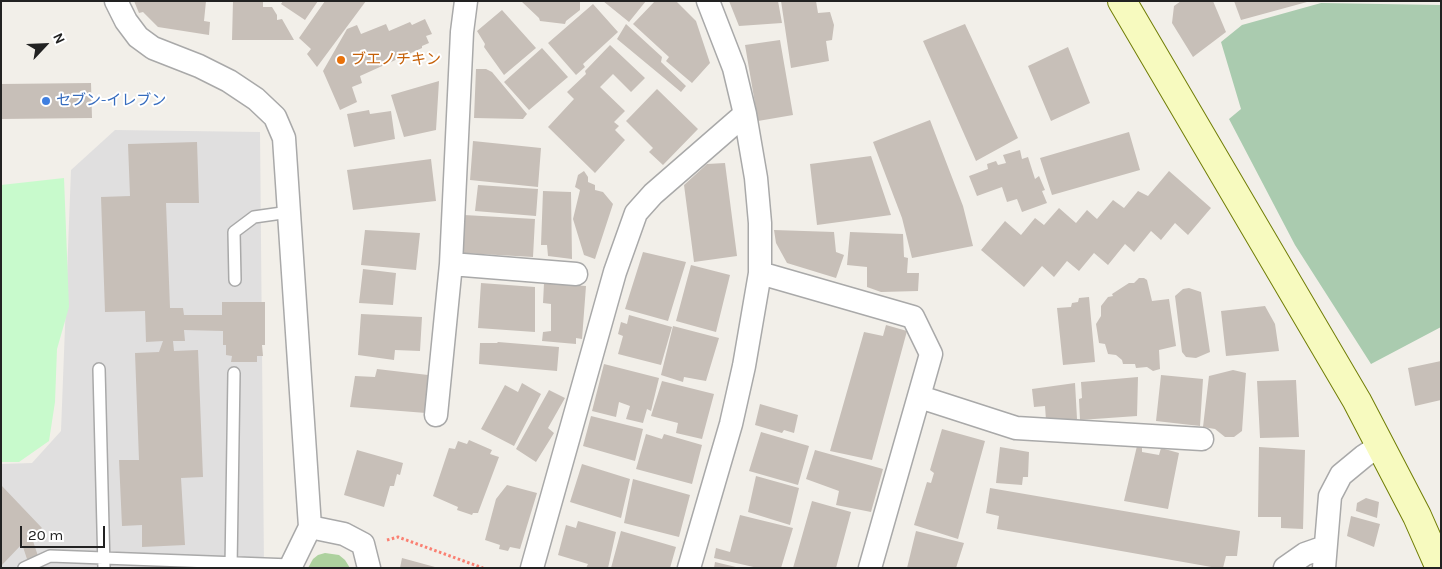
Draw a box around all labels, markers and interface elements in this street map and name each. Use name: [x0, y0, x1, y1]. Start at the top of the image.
north arrow: [20, 20, 70, 70]
text: N: [49, 30, 69, 47]
place label: ブエノチキン: [351, 51, 441, 69]
marker: ブエノチキン: [335, 54, 347, 66]
place label: セブン-イレブン: [56, 92, 166, 110]
marker: セブン-イレブン: [40, 95, 52, 107]
scale bar: [22, 516, 108, 548]
text: 20 m: [28, 526, 63, 544]

